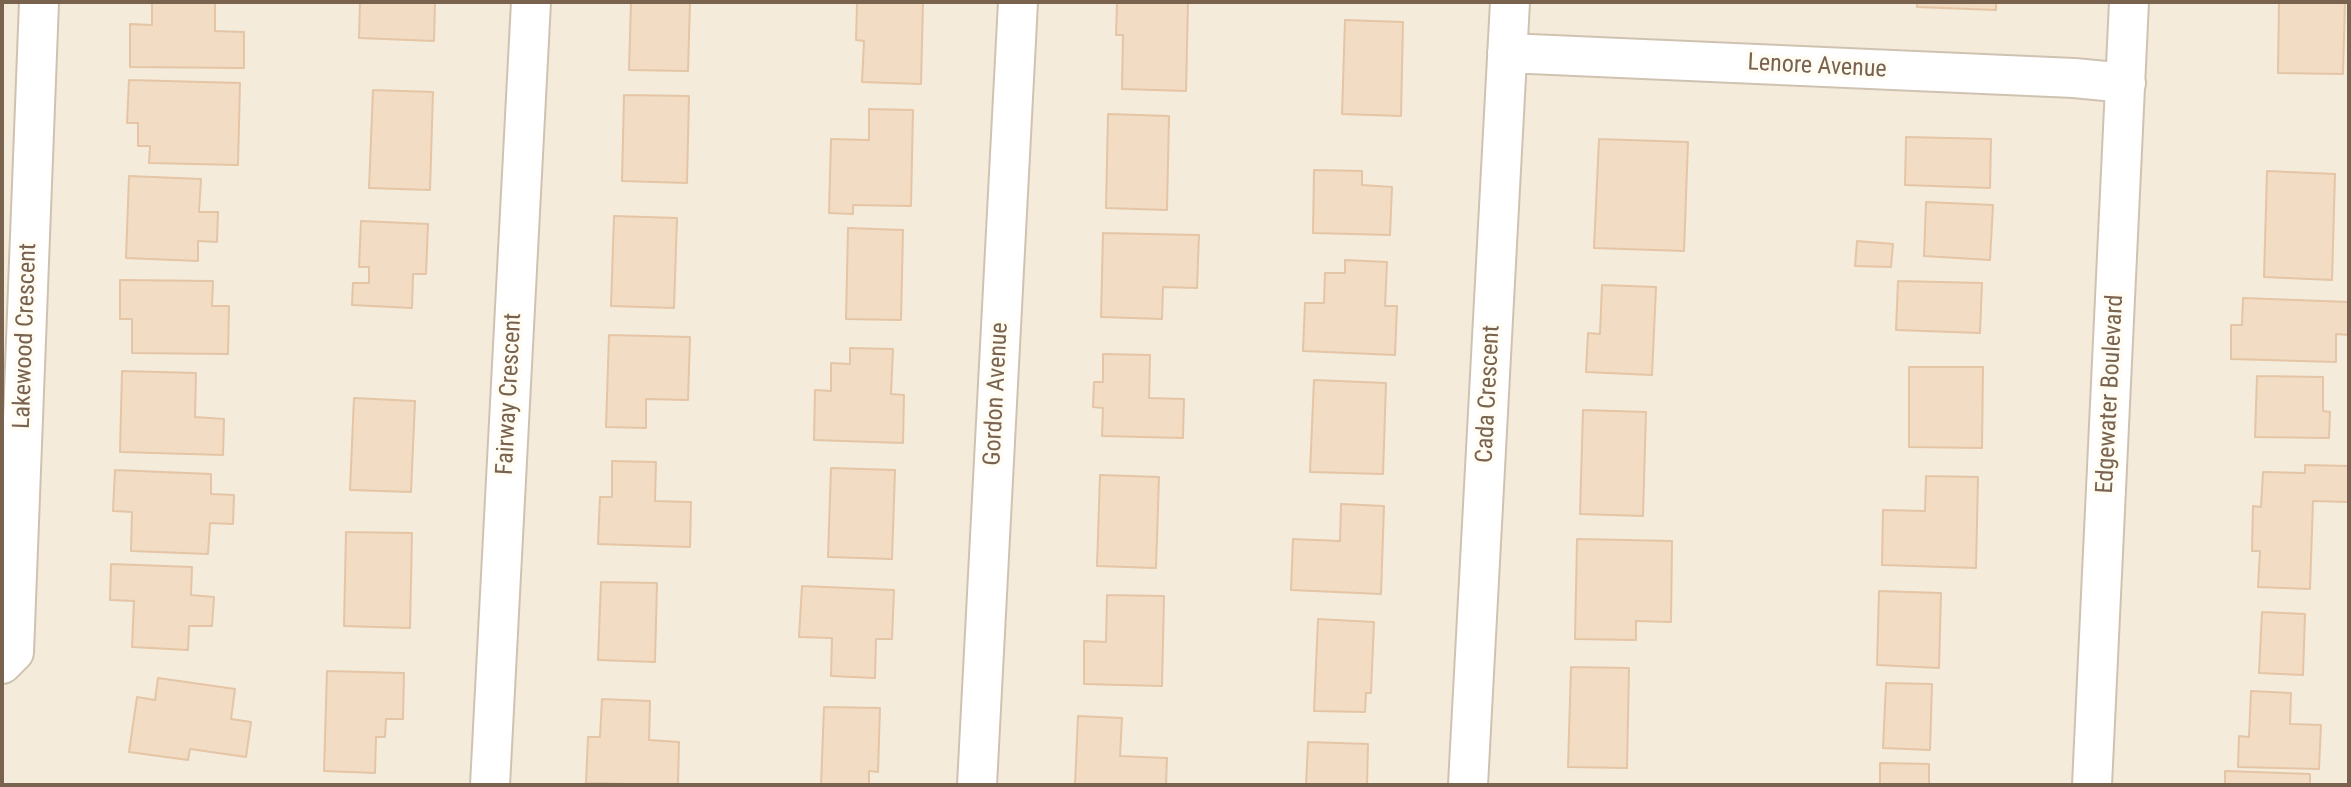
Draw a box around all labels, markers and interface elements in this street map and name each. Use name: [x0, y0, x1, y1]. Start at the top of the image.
street label: Lenore Avenue: [1747, 49, 1887, 85]
street label: Lakewood Crescent: [8, 243, 44, 429]
street label: Edgewater Boulevard: [2091, 294, 2131, 494]
street label: Fairway Crescent: [491, 312, 529, 476]
street label: Gordon Avenue: [979, 322, 1015, 466]
street label: Cada Crescent: [1471, 324, 1507, 464]

